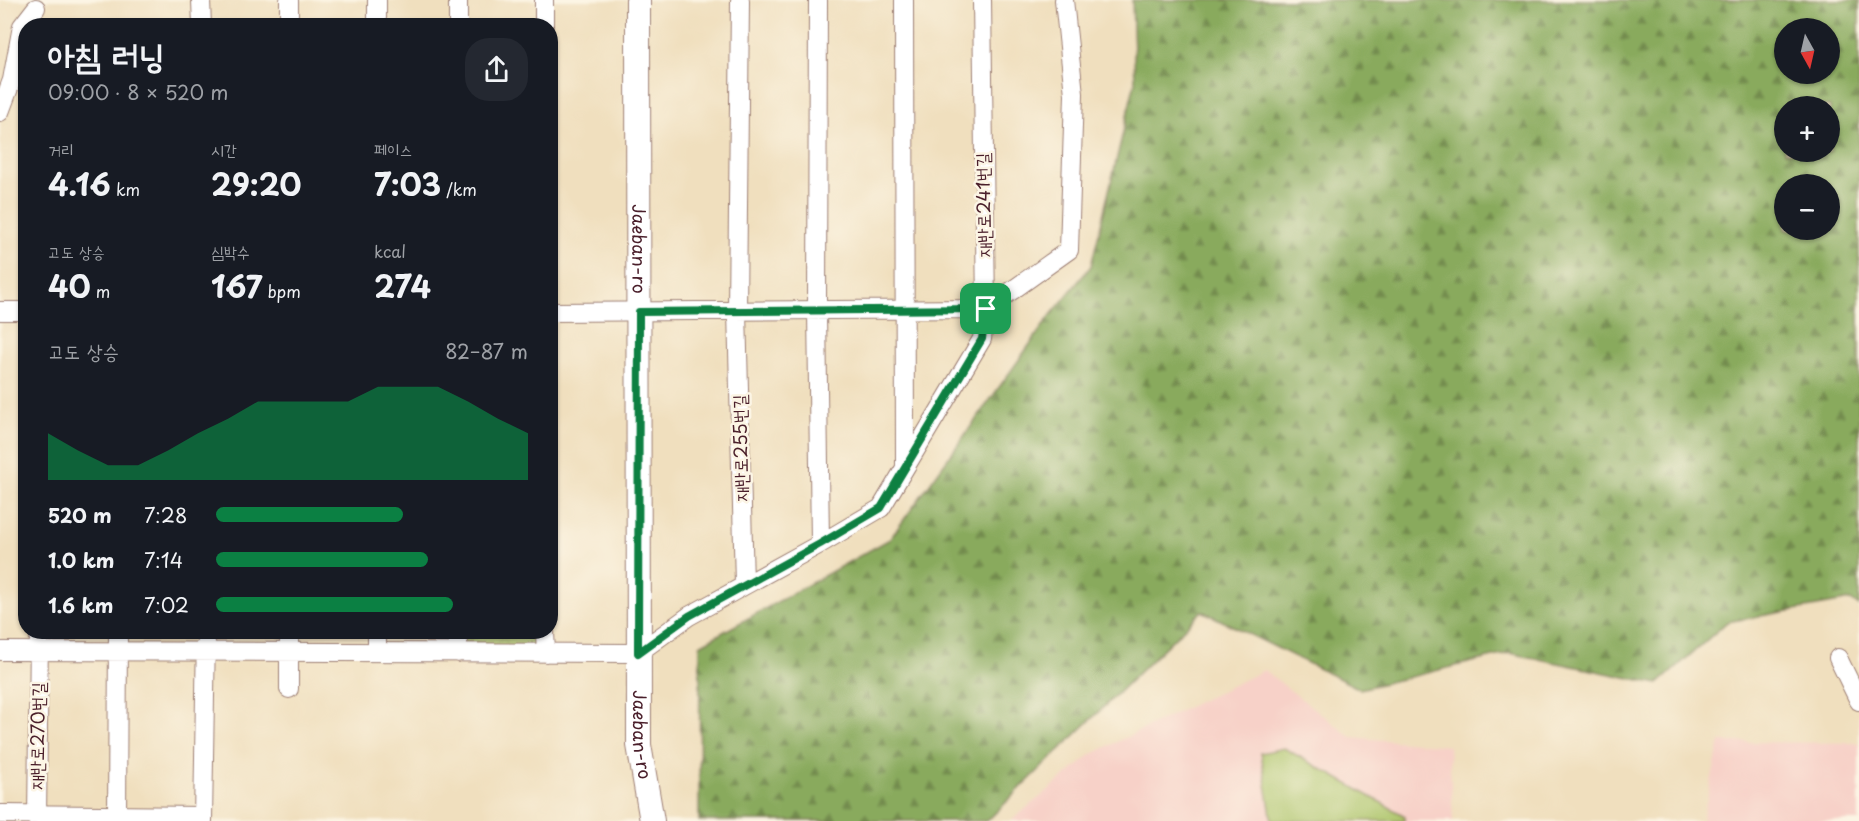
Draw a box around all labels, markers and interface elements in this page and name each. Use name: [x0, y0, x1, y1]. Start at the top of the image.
north arrow: [1774, 18, 1840, 84]
map controls: [1774, 18, 1840, 240]
text: 아침 러닝: [48, 29, 165, 79]
button: share: [465, 38, 528, 101]
text: 09:00 · 8 × 520 m: [48, 77, 229, 107]
button: +: [1774, 96, 1840, 162]
text: 거리: [48, 137, 74, 161]
text: 시간: [211, 137, 237, 161]
text: 페이스: [374, 137, 413, 161]
street label: 재반로241번길: [968, 152, 997, 258]
text: 4.16: [48, 161, 111, 206]
text: 29:20: [211, 161, 302, 206]
text: 7:03: [374, 161, 441, 206]
button: −: [1774, 174, 1840, 240]
text: km: [111, 177, 140, 201]
text: /km: [441, 177, 477, 201]
street label: Jaeban-ro: [626, 204, 653, 294]
text: 고도 상승: [48, 239, 105, 263]
text: 심박수: [211, 239, 250, 263]
text: kcal: [374, 239, 406, 263]
text: 40: [48, 263, 91, 308]
text: 167: [211, 263, 262, 308]
text: 274: [374, 263, 431, 308]
text: m: [91, 279, 110, 303]
text: bpm: [262, 279, 301, 303]
pin: [960, 283, 1011, 334]
icon: arrive: [969, 292, 1002, 325]
text: 고도 상승: [48, 336, 119, 366]
text: 82–87 m: [445, 336, 528, 366]
street label: 재반로255번길: [725, 394, 754, 502]
text: 520 m: [48, 500, 112, 530]
text: 7:28: [144, 500, 187, 530]
text: 1.0 km: [48, 545, 115, 575]
text: 7:14: [144, 545, 183, 575]
text: 1.6 km: [48, 590, 113, 620]
text: 7:02: [144, 590, 189, 620]
street label: 재반로270번길: [22, 681, 51, 790]
street label: Jaeban-ro: [627, 690, 660, 781]

